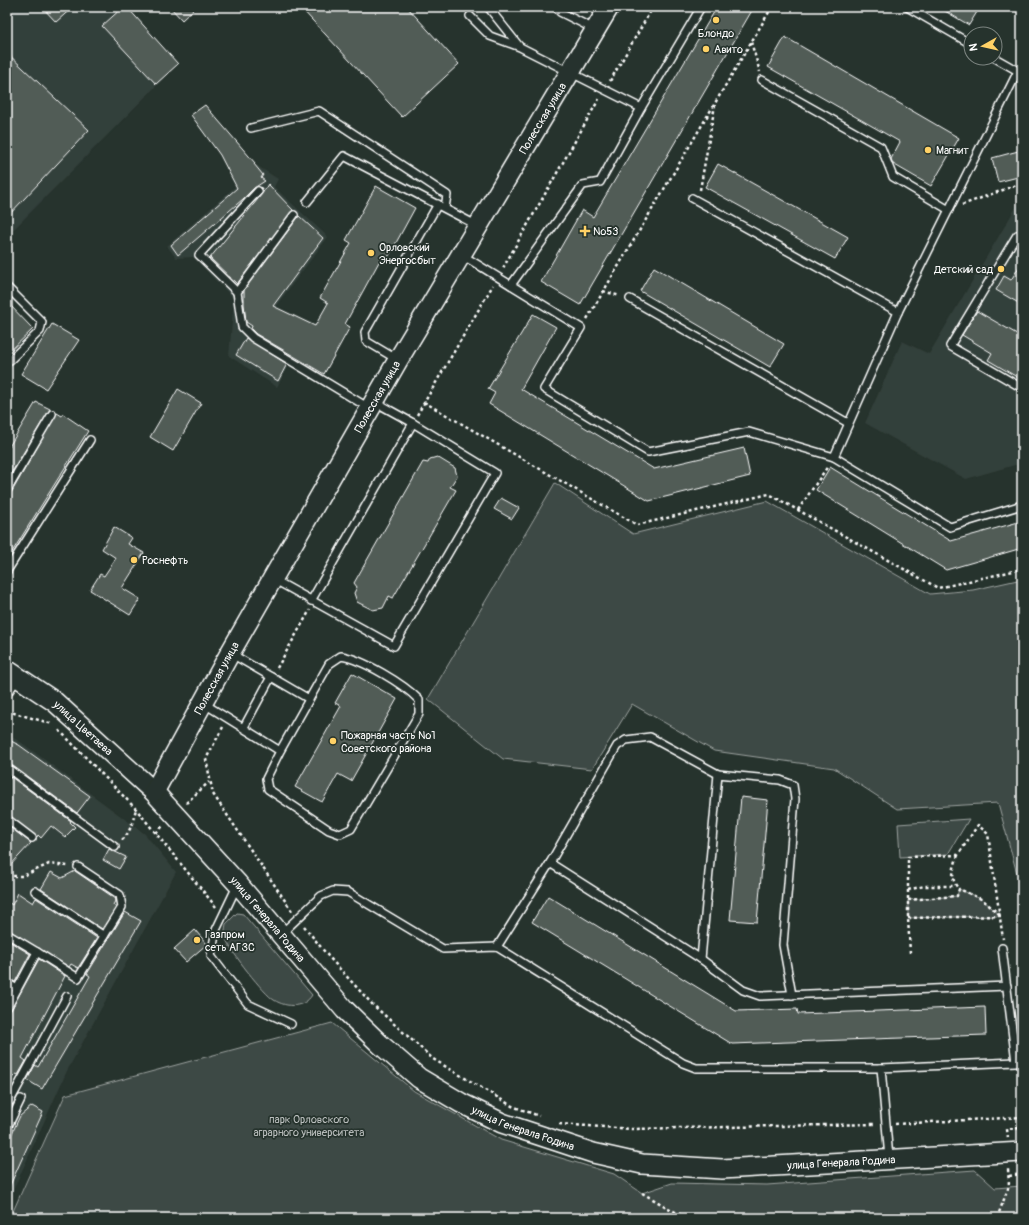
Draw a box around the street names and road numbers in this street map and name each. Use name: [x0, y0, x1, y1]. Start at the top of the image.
street label: Полесская улица: [516, 80, 569, 156]
street label: Полесская улица: [351, 358, 403, 435]
street label: Полесская улица: [191, 639, 242, 716]
street label: улица Цветаева: [50, 697, 116, 758]
street label: улица Генерала Родина: [227, 873, 308, 965]
street label: улица Генерала Родина: [469, 1102, 576, 1153]
street label: улица Генерала Родина: [786, 1153, 896, 1172]

